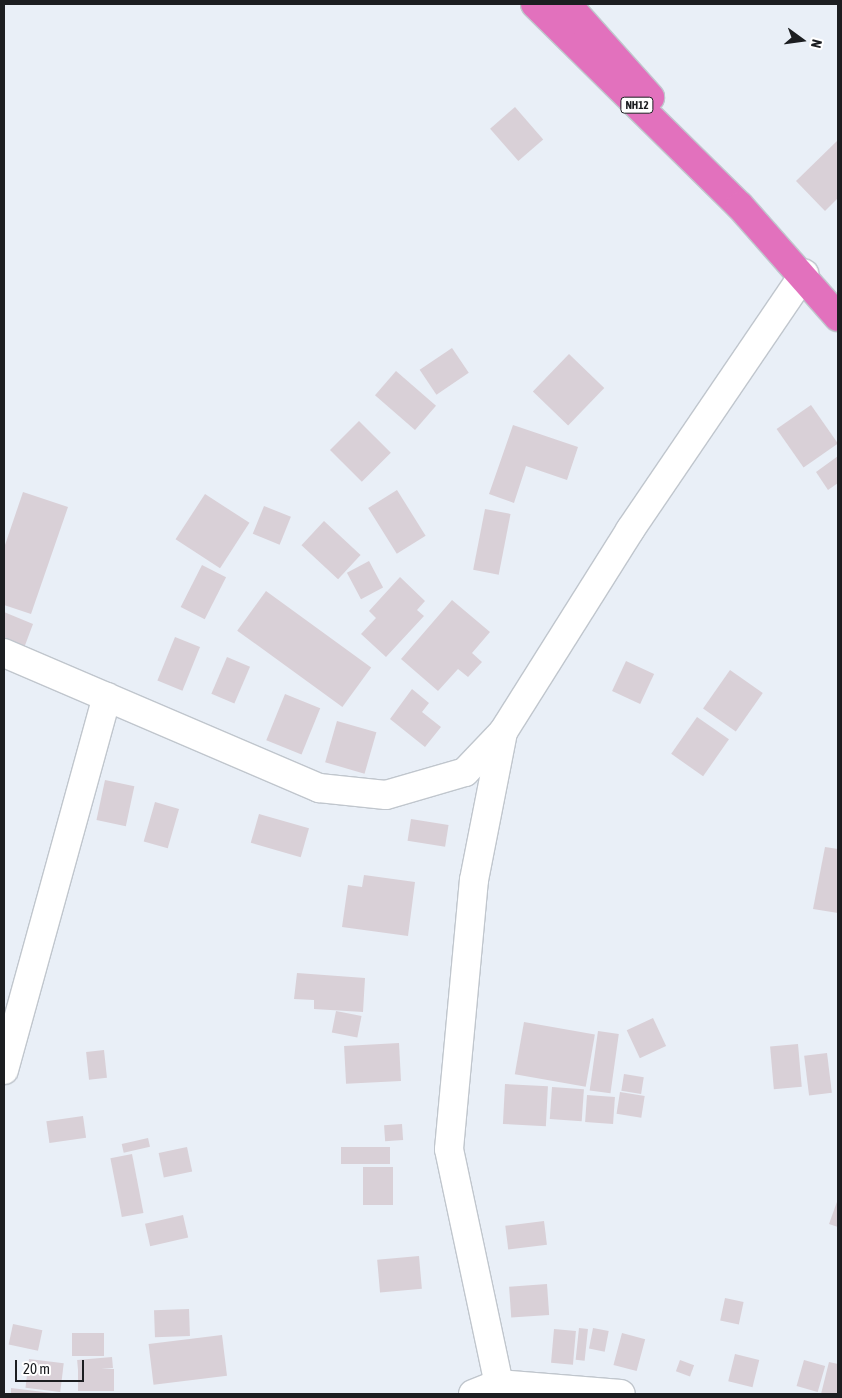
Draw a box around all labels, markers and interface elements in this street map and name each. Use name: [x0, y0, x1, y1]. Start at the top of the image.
north arrow: [777, 15, 827, 65]
text: N: [808, 38, 825, 50]
road number: NH12: [620, 96, 654, 114]
scale bar: [18, 1350, 86, 1382]
text: 20 m: [23, 1360, 50, 1377]

